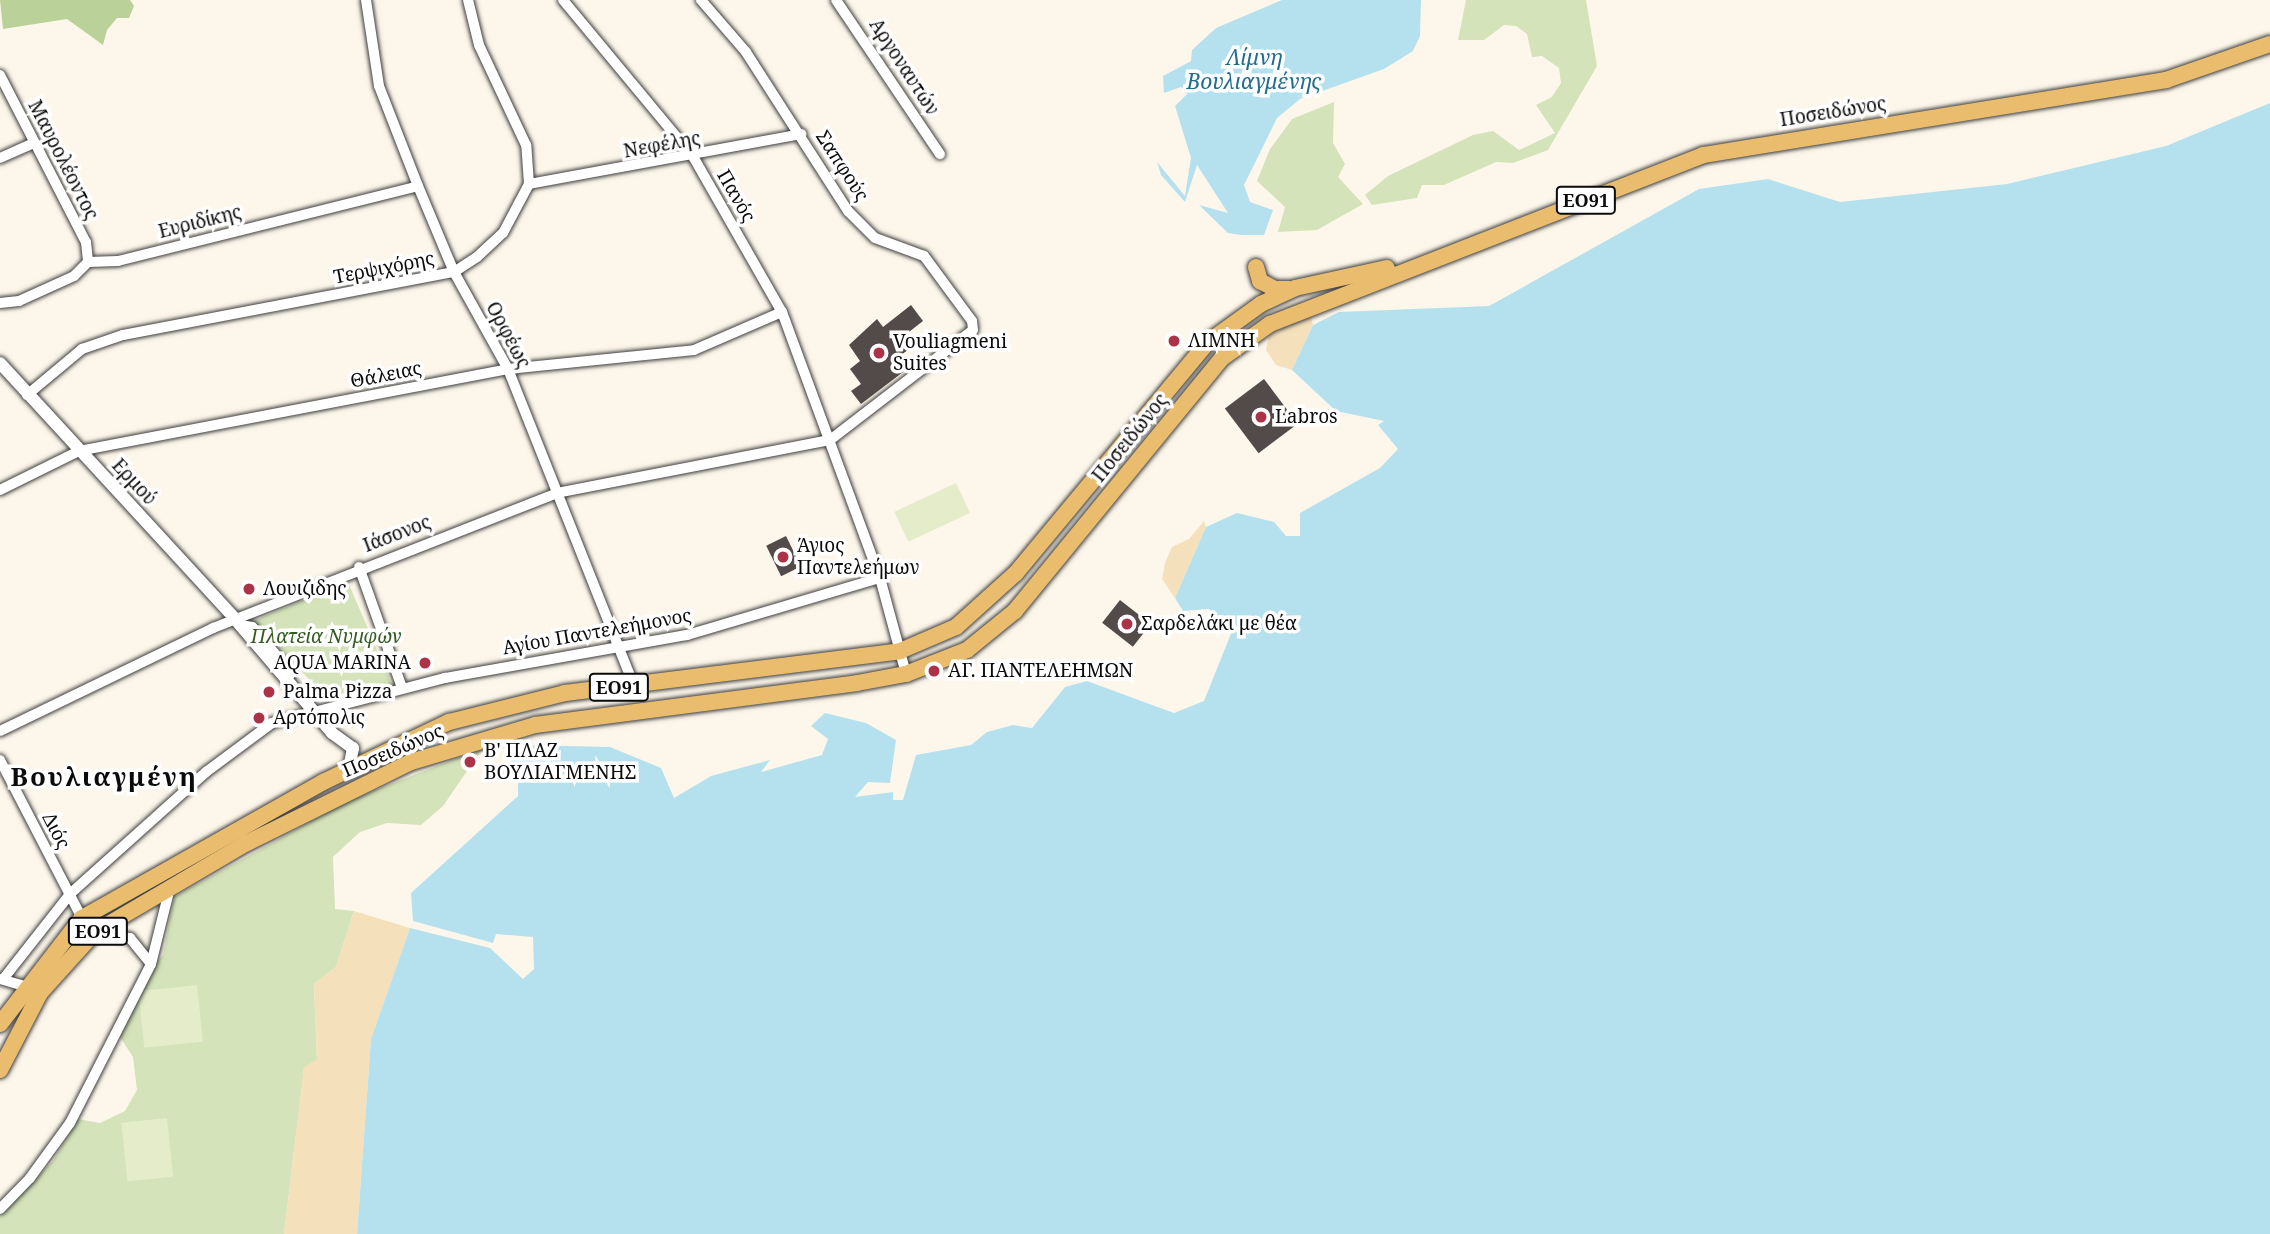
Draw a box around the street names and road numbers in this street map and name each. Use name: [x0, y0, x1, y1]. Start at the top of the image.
street label: Αργοναυτών: [864, 14, 944, 120]
street label: Ποσειδώνος: [1778, 92, 1888, 132]
street label: Μαυρολέοντος: [23, 96, 103, 224]
street label: Σαπφούς: [811, 126, 873, 206]
street label: Νεφέλης: [622, 127, 702, 163]
street label: Πανός: [712, 166, 760, 226]
road number: ΕΟ91: [1554, 186, 1618, 215]
street label: Ευριδίκης: [156, 201, 244, 243]
street label: Τερψιχόρης: [332, 247, 436, 289]
street label: Ορφέως: [481, 298, 535, 372]
street label: Θάλειας: [349, 357, 423, 393]
street label: Ποσειδώνος: [1087, 389, 1173, 487]
street label: Ερμού: [107, 454, 161, 510]
street label: Ιάσονος: [360, 511, 434, 557]
street label: Αγίου Παντελεήμονος: [501, 604, 693, 660]
road number: ΕΟ91: [588, 672, 650, 702]
street label: Ποσειδώνος: [339, 720, 447, 782]
street label: Διός: [37, 809, 75, 853]
road number: ΕΟ91: [66, 916, 130, 946]

